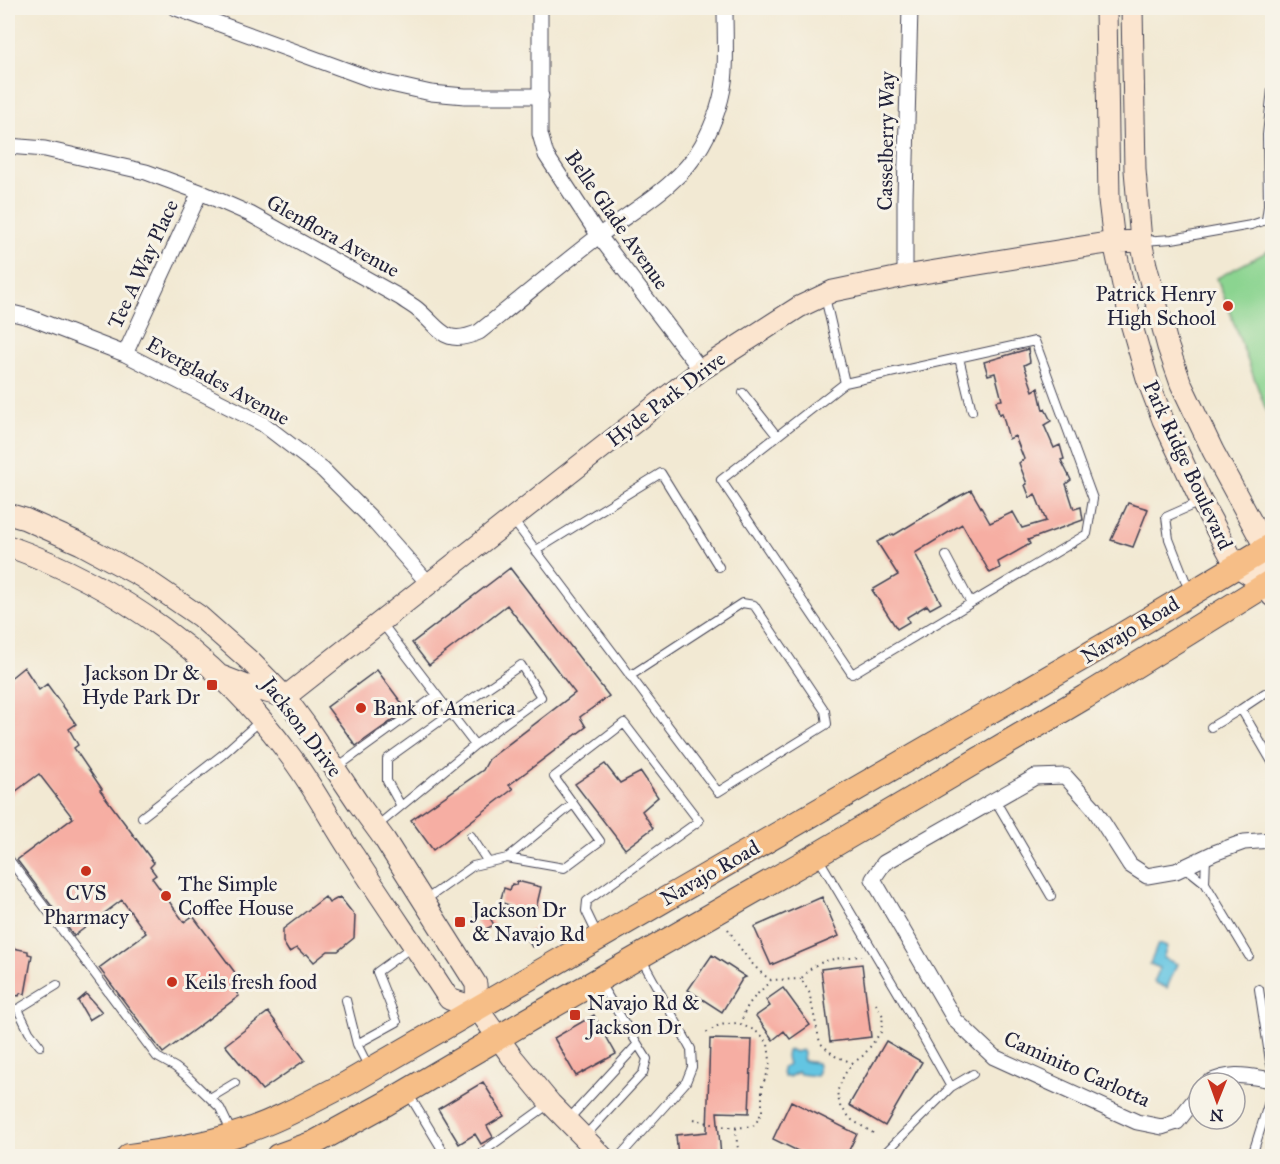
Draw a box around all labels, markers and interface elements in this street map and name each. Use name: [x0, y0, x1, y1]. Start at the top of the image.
street label: Casselberry Way: [872, 70, 900, 211]
street label: Belle Glade Avenue: [559, 145, 675, 295]
street label: Glenflora Avenue: [262, 189, 404, 283]
street label: Tee A Way Place: [102, 195, 184, 333]
place label: Patrick Henry High School: [1096, 281, 1217, 331]
marker: Patrick Henry High School: [1221, 299, 1235, 313]
street label: Everglades Avenue: [142, 331, 294, 431]
street label: Hyde Park Drive: [601, 346, 731, 452]
street label: Park Ridge Boulevard: [1137, 376, 1239, 554]
street label: Navajo Road: [1076, 590, 1184, 669]
place label: Jackson Dr & Hyde Park Dr: [81, 660, 200, 710]
street label: Jackson Drive: [255, 670, 348, 782]
marker: Jackson Dr & Hyde Park Dr: [205, 678, 219, 692]
place label: Bank of America: [373, 695, 516, 721]
marker: Bank of America: [354, 701, 368, 715]
street label: Navajo Road: [656, 834, 765, 912]
marker: CVS Pharmacy: [79, 864, 93, 878]
place label: The Simple Coffee House: [178, 871, 294, 921]
place label: CVS Pharmacy: [43, 880, 130, 930]
marker: The Simple Coffee House: [159, 889, 173, 903]
place label: Jackson Dr & Navajo Rd: [470, 897, 585, 947]
marker: Jackson Dr & Navajo Rd: [453, 915, 467, 929]
place label: Keils fresh food: [184, 969, 318, 995]
marker: Keils fresh food: [165, 975, 179, 989]
place label: Navajo Rd & Jackson Dr: [585, 990, 700, 1040]
marker: Navajo Rd & Jackson Dr: [568, 1008, 582, 1022]
street label: Caminito Carlotta: [1000, 1025, 1154, 1113]
north arrow: [1187, 1071, 1247, 1131]
text: N: [1209, 1106, 1224, 1125]

